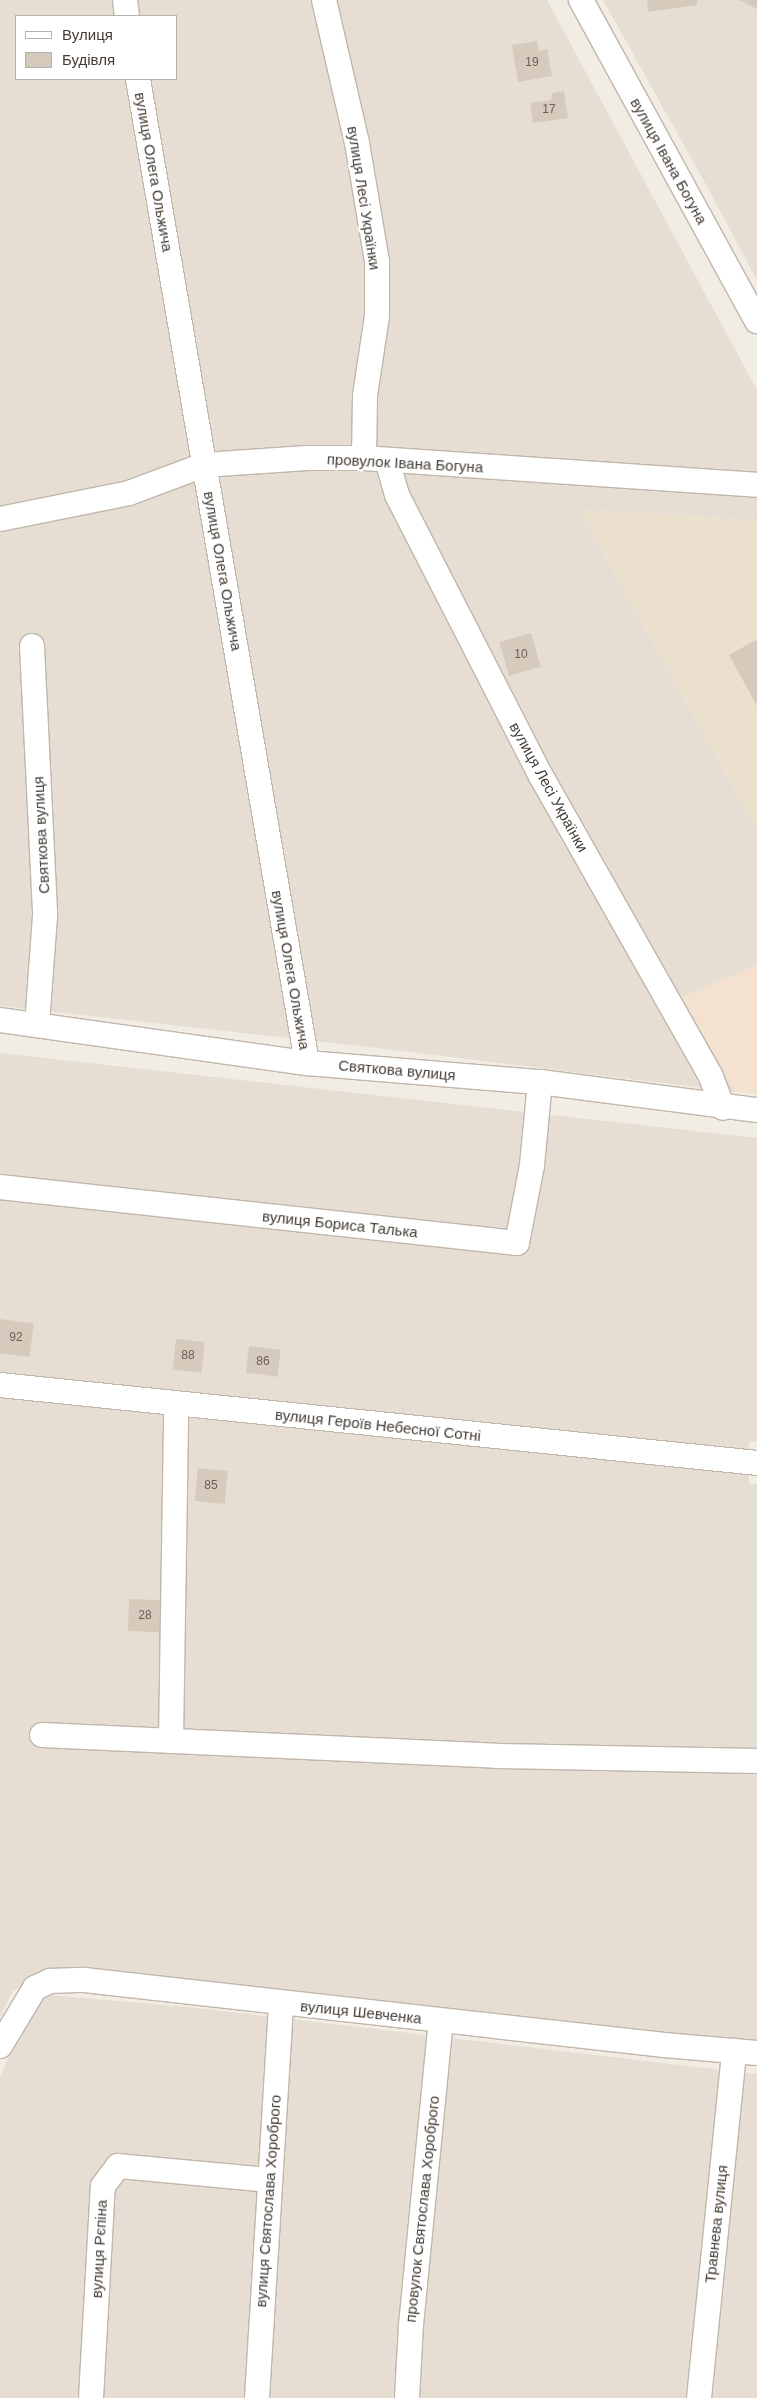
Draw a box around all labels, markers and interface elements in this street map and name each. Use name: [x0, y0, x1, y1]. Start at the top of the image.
legend: [15, 15, 178, 80]
text: Вулиця: [62, 26, 113, 43]
text: Будівля: [62, 51, 115, 68]
house number: 19: [525, 56, 539, 70]
street label: вулиця Олега Ольжича: [131, 91, 177, 253]
street label: вулиця Івана Богуна: [627, 95, 711, 227]
house number: 17: [542, 103, 556, 117]
street label: вулиця Лесі Українки: [344, 125, 384, 271]
street label: провулок Івана Богуна: [326, 450, 484, 476]
street label: вулиця Олега Ольжича: [200, 490, 246, 652]
house number: 10: [514, 648, 528, 662]
street label: вулиця Лесі Українки: [506, 719, 592, 855]
street label: Святкова вулиця: [29, 776, 53, 894]
street label: вулиця Олега Ольжича: [268, 889, 314, 1051]
street label: Святкова вулиця: [338, 1056, 456, 1084]
street label: вулиця Бориса Талька: [261, 1207, 419, 1241]
house number: 92: [9, 1331, 23, 1345]
house number: 88: [181, 1349, 195, 1363]
house number: 86: [256, 1355, 270, 1369]
street label: вулиця Героїв Небесної Сотні: [274, 1405, 482, 1445]
house number: 85: [204, 1479, 218, 1493]
house number: 28: [138, 1609, 152, 1623]
street label: вулиця Шевченка: [299, 1997, 423, 2027]
street label: вулиця Святослава Хороброго: [252, 2094, 284, 2308]
street label: провулок Святослава Хороброго: [401, 2095, 443, 2323]
street label: Травнева вулиця: [701, 2164, 731, 2284]
street label: вулиця Рєпіна: [87, 2199, 111, 2299]

